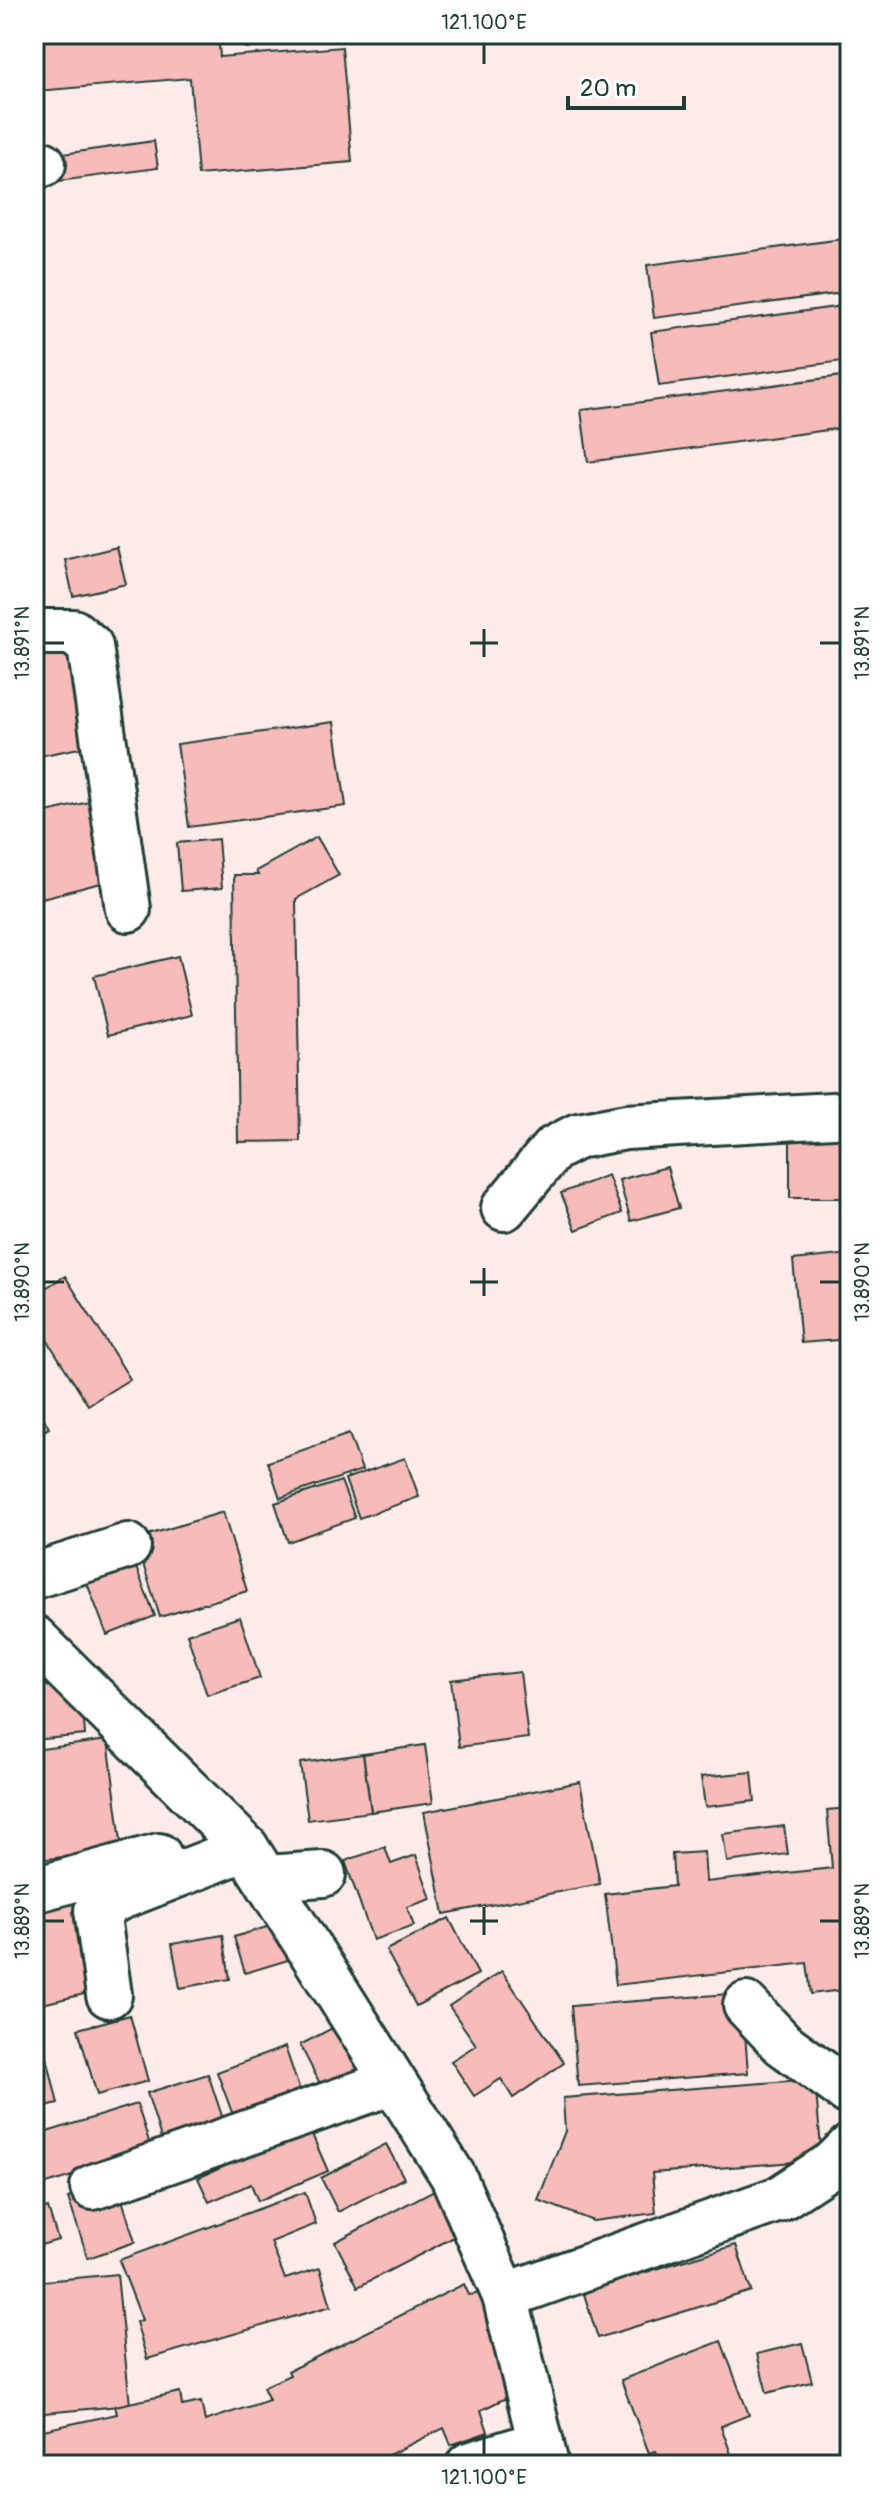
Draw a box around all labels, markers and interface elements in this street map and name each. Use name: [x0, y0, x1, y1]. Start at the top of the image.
text: 121.100°E: [441, 10, 527, 35]
scale bar: [568, 60, 684, 110]
text: 20 m: [580, 74, 636, 103]
text: 13.891°N: [10, 606, 35, 680]
text: 13.891°N: [850, 606, 875, 680]
text: 13.890°N: [10, 1242, 35, 1322]
text: 13.890°N: [850, 1242, 875, 1322]
text: 13.889°N: [10, 1883, 35, 1959]
text: 13.889°N: [850, 1883, 875, 1959]
text: 121.100°E: [441, 2465, 527, 2490]

